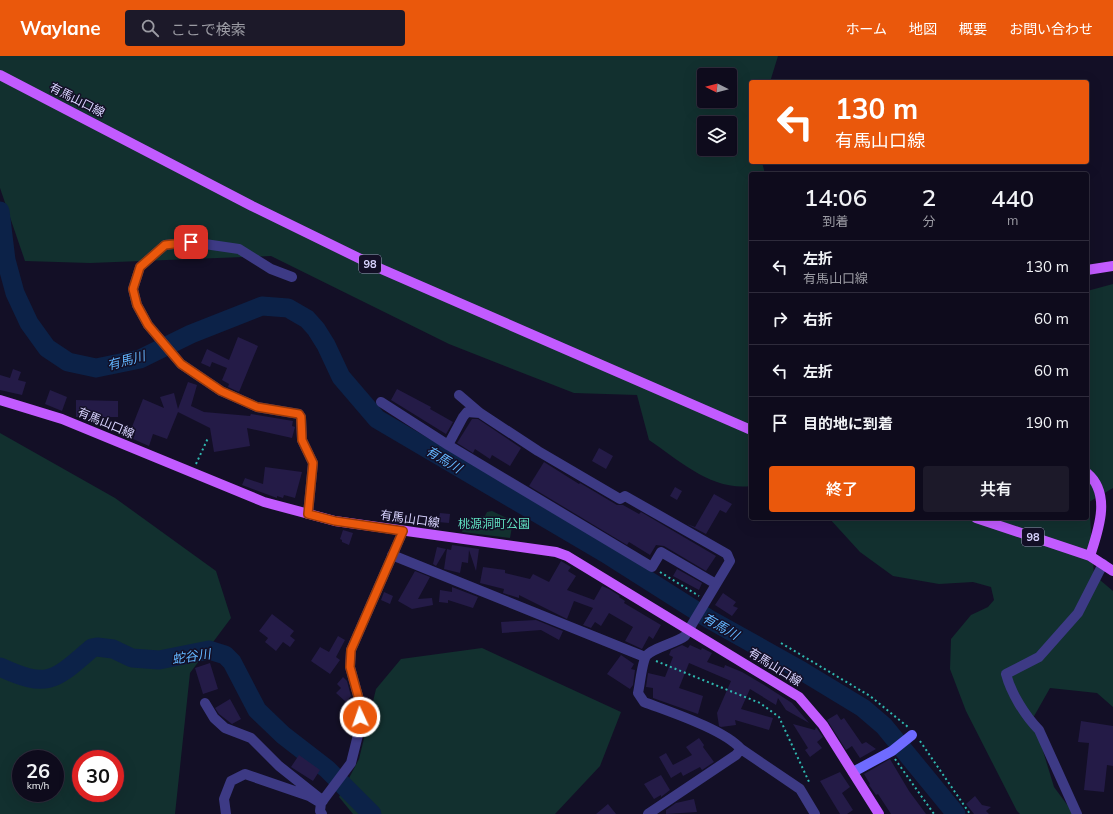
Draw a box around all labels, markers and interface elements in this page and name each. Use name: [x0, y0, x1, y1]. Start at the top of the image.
search box: [125, 10, 405, 46]
text: Waylane: [20, 16, 101, 40]
icon: search: [139, 17, 161, 39]
text: ここで検索: [171, 20, 246, 39]
text: ホーム: [845, 20, 887, 38]
text: 地図: [909, 20, 937, 38]
text: 概要: [959, 20, 987, 38]
text: お問い合わせ: [1009, 20, 1093, 38]
north arrow: [697, 68, 737, 108]
map controls: [697, 68, 737, 156]
street label: 有馬山口線: [47, 79, 107, 120]
text: 130 m: [835, 91, 918, 126]
icon: left: [769, 96, 821, 148]
button: layers: [697, 116, 737, 156]
text: 有馬山口線: [835, 129, 925, 152]
text: 14:06: [804, 182, 867, 212]
text: 2: [922, 182, 936, 212]
text: 440: [991, 183, 1034, 213]
text: m: [1007, 212, 1018, 228]
text: 到着: [822, 213, 848, 229]
text: 分: [923, 213, 936, 229]
pin: [174, 225, 208, 259]
icon: arrive: [180, 231, 202, 253]
text: 左折: [803, 249, 833, 268]
road number: 98: [359, 255, 381, 273]
icon: left: [769, 256, 791, 278]
text: 130 m: [1025, 257, 1069, 276]
text: 有馬山口線: [803, 270, 868, 286]
icon: right: [769, 308, 791, 330]
text: 60 m: [1034, 309, 1069, 328]
text: 右折: [803, 310, 833, 329]
water label: 有馬川: [105, 347, 149, 373]
icon: left: [769, 360, 791, 382]
text: 60 m: [1034, 361, 1069, 380]
text: 左折: [803, 362, 833, 381]
street label: 有馬山口線: [76, 404, 137, 441]
icon: arrive: [769, 412, 791, 434]
text: 190 m: [1025, 413, 1069, 432]
text: 目的地に到着: [803, 414, 893, 433]
water label: 有馬川: [423, 442, 467, 477]
button: 終了: [769, 466, 915, 512]
button: 共有: [923, 466, 1069, 512]
street label: 有馬山口線: [379, 507, 441, 530]
park label: 桃源洞町公園: [458, 516, 530, 531]
road number: 98: [1022, 528, 1044, 546]
water label: 有馬川: [700, 609, 744, 644]
street label: 有馬山口線: [746, 644, 805, 689]
water label: 蛇谷川: [171, 645, 213, 667]
position arrow: [339, 696, 381, 738]
speed limit sign: 30: [72, 750, 124, 802]
text: 26: [26, 758, 50, 783]
text: km/h: [27, 779, 49, 792]

